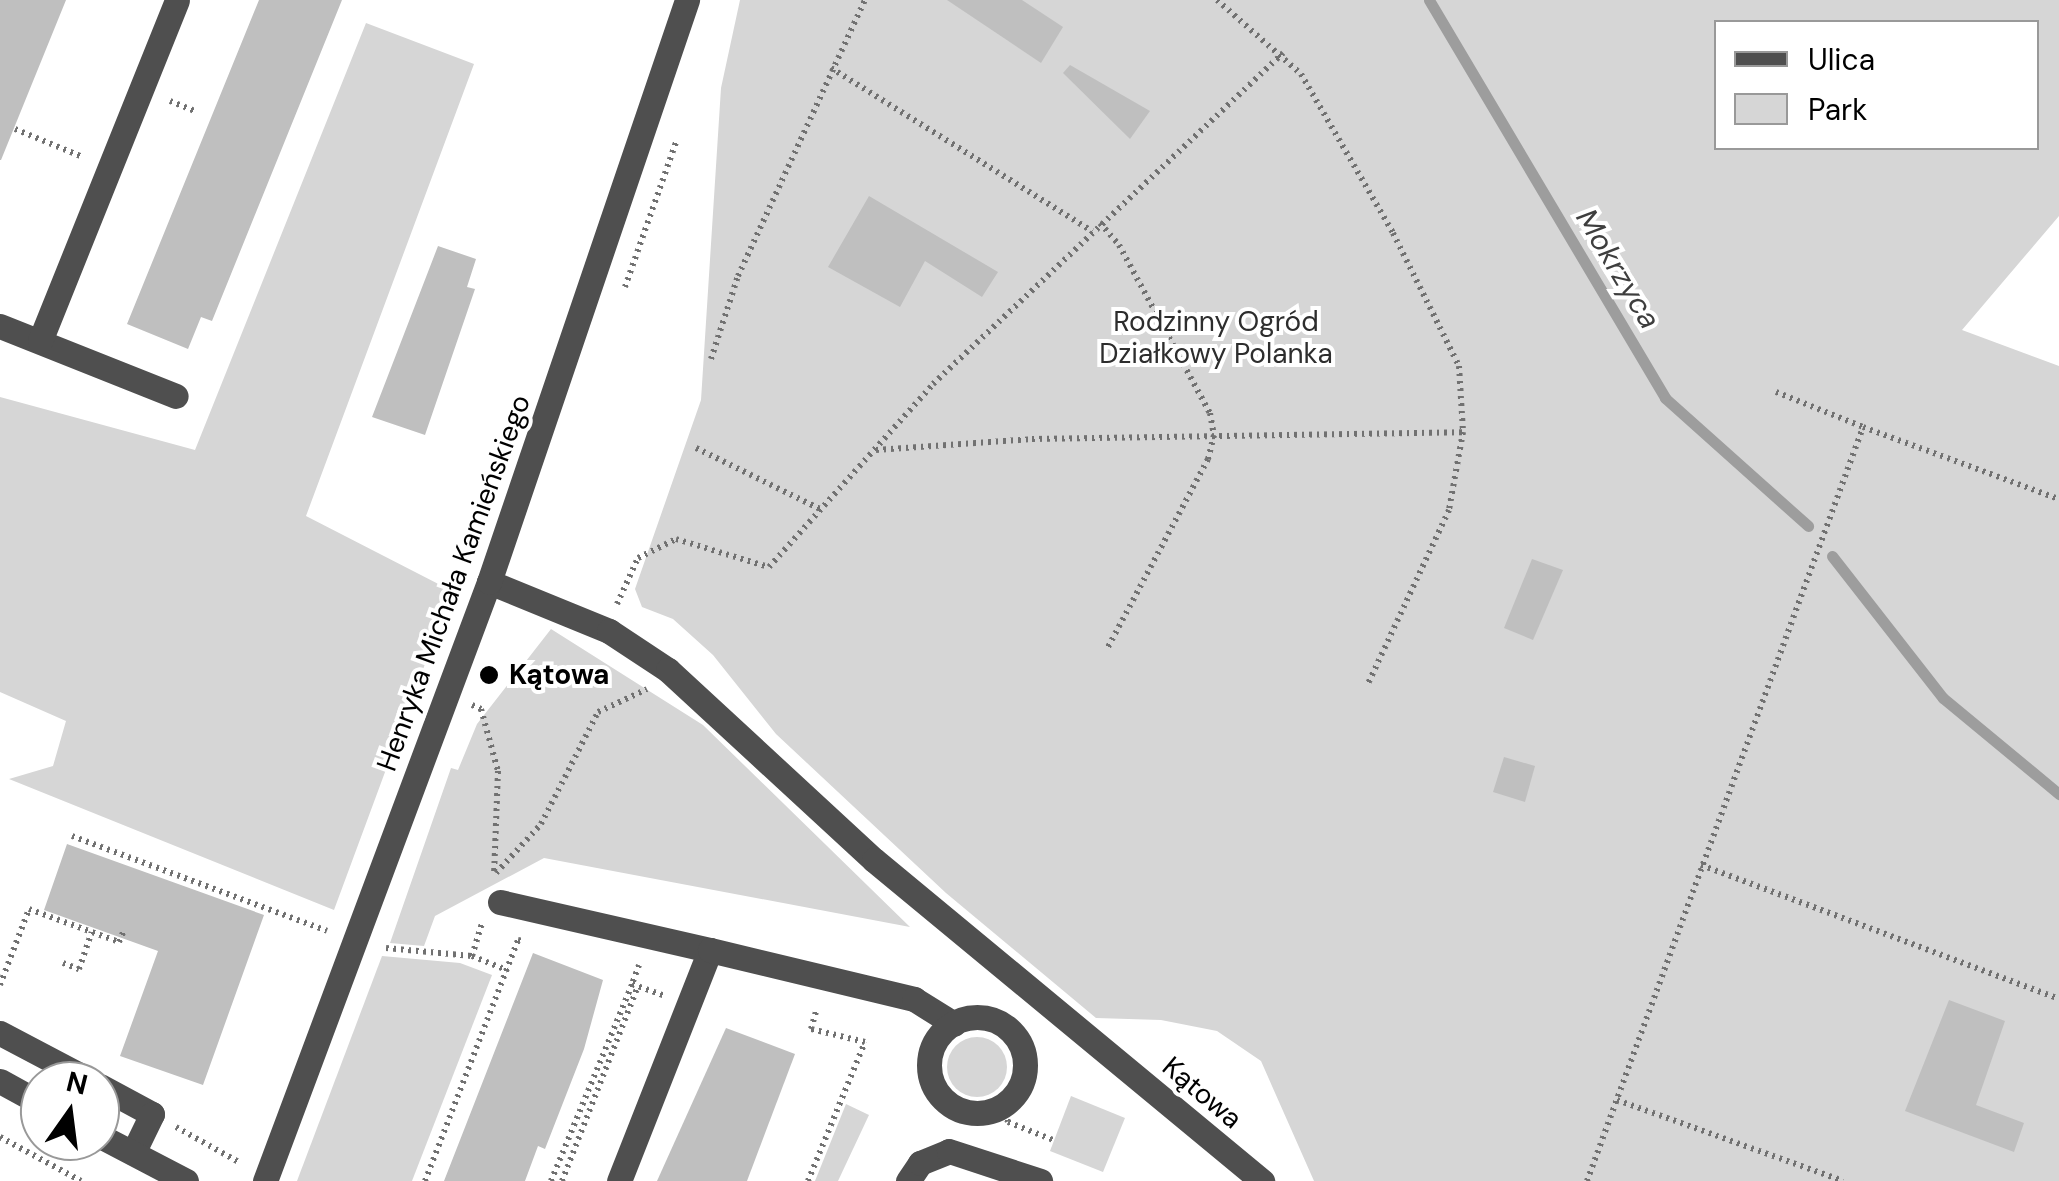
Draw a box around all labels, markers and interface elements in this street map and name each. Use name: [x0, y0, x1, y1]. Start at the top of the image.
legend: [1714, 20, 2039, 150]
text: Ulica: [1808, 40, 1875, 79]
text: Park: [1808, 90, 1867, 129]
water label: Mokrzyca: [1568, 202, 1668, 336]
park label: Rodzinny Ogród Działkowy Polanka: [1099, 305, 1333, 371]
street label: Henryka Michała Kamieńskiego: [370, 390, 538, 776]
place label: Kątowa: [509, 658, 610, 692]
marker: Kątowa: [478, 664, 500, 686]
street label: Kątowa: [1155, 1050, 1249, 1136]
north arrow: [20, 1061, 120, 1161]
text: N: [63, 1063, 91, 1104]

